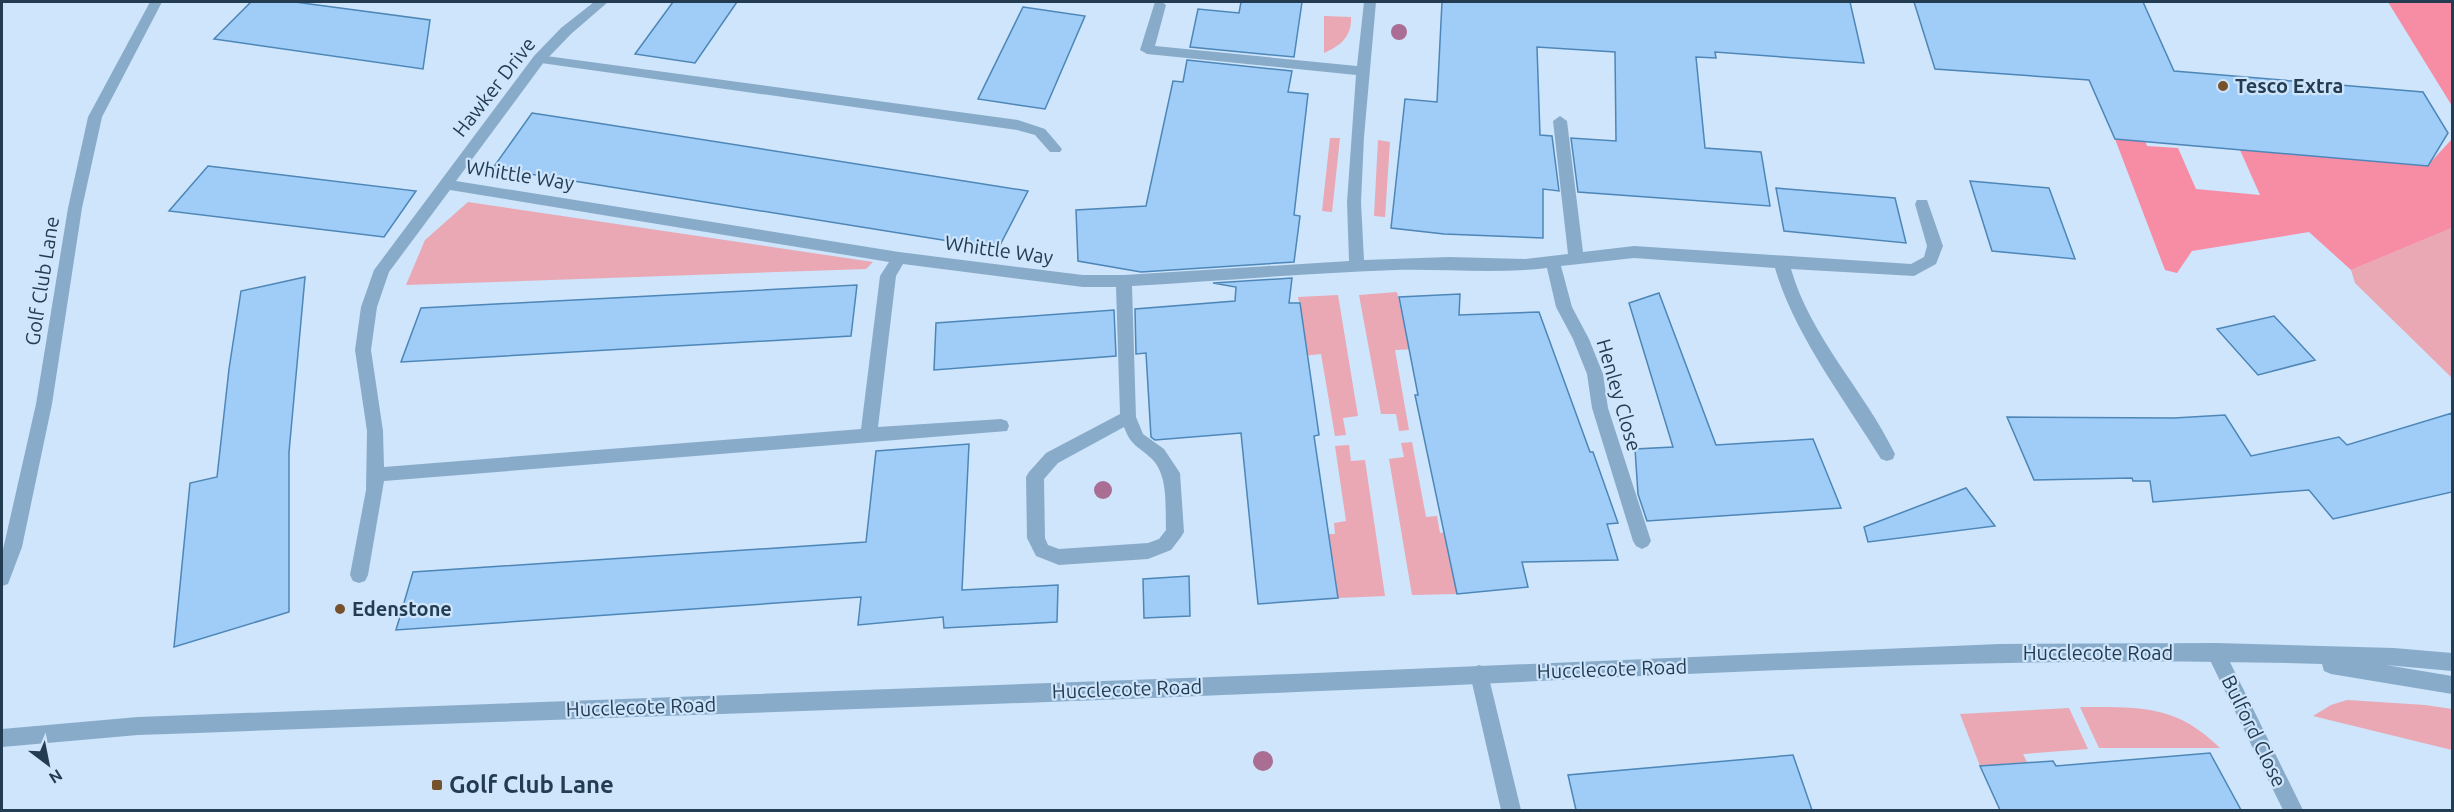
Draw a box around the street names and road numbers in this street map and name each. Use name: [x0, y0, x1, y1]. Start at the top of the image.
street label: Hawker Drive: [448, 32, 540, 141]
street label: Whittle Way: [464, 155, 576, 194]
street label: Golf Club Lane: [20, 215, 63, 347]
street label: Whittle Way: [943, 231, 1055, 269]
street label: Henley Close: [1592, 336, 1646, 454]
street label: Hucclecote Road: [2023, 641, 2173, 664]
street label: Hucclecote Road: [1536, 654, 1688, 683]
street label: Bulford Close: [2217, 671, 2291, 790]
street label: Hucclecote Road: [1051, 674, 1203, 703]
street label: Hucclecote Road: [565, 692, 717, 721]

